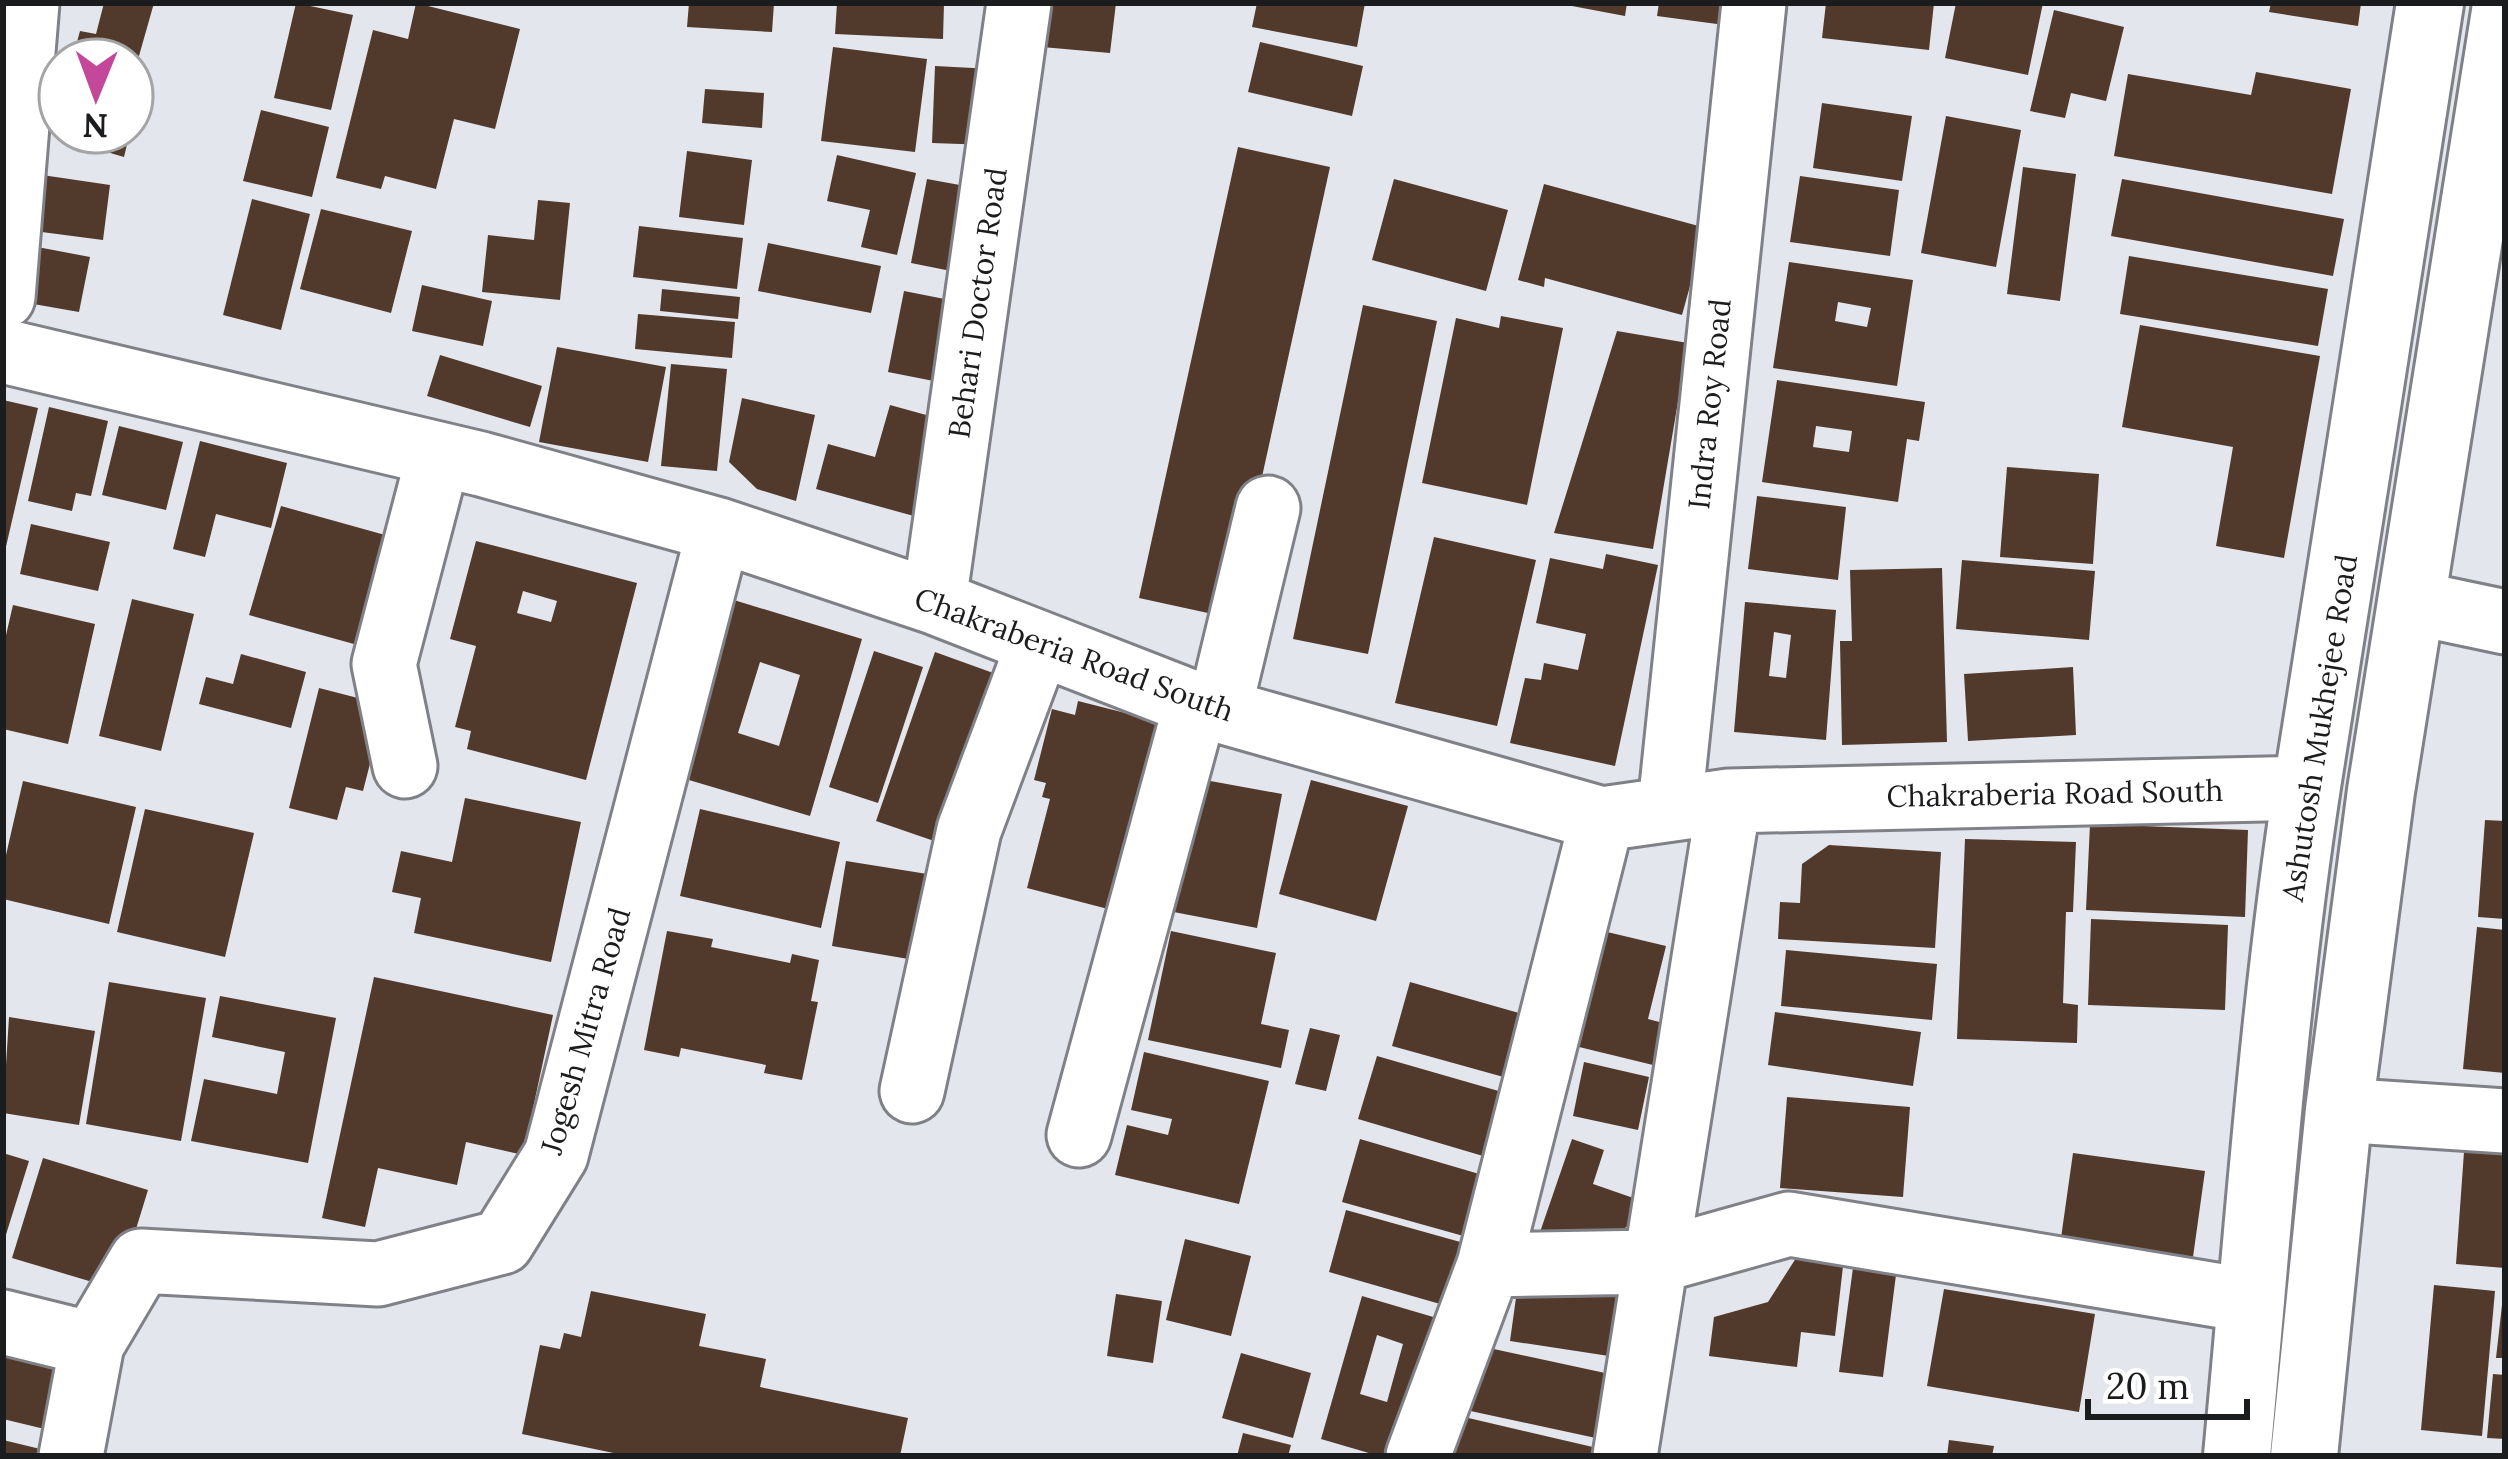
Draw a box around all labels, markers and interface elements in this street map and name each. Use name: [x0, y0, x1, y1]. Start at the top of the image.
north arrow: [36, 36, 156, 156]
text: N: [82, 105, 109, 147]
street label: Behari Doctor Road: [939, 165, 1015, 441]
street label: Indra Roy Road: [1679, 297, 1740, 511]
street label: Ashutosh Mukhejee Road: [2273, 552, 2366, 905]
street label: Chakraberia Road South: [910, 579, 1239, 730]
street label: Chakraberia Road South: [1886, 771, 2224, 815]
street label: Jogesh Mitra Road: [531, 903, 639, 1160]
scale bar: [2088, 1345, 2247, 1419]
text: 20 m: [2106, 1363, 2189, 1409]

